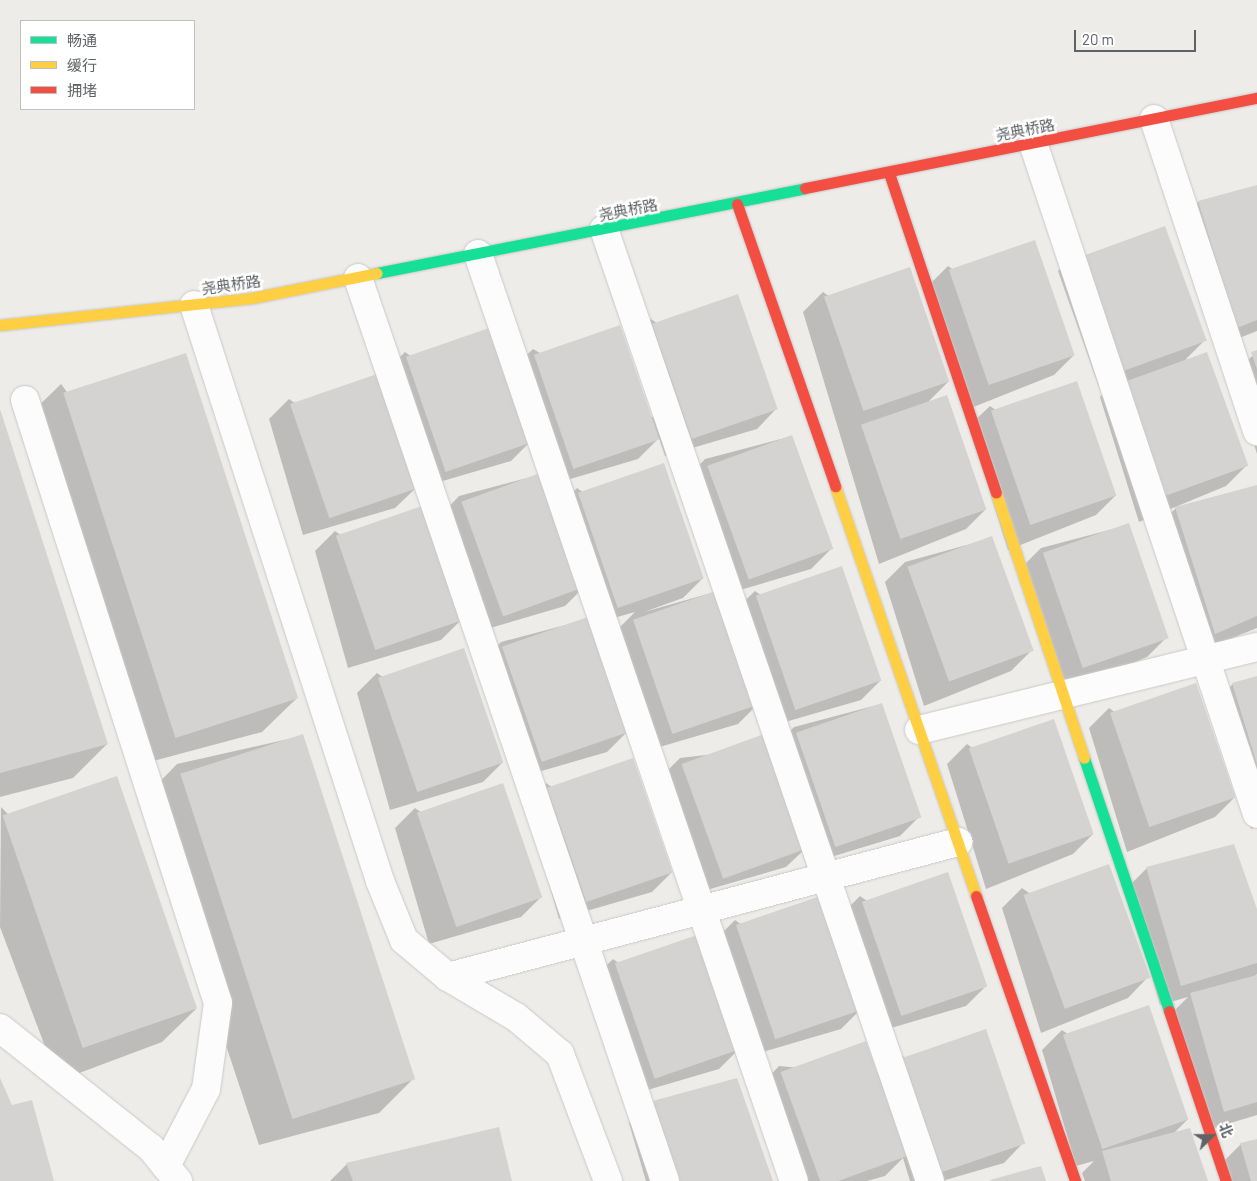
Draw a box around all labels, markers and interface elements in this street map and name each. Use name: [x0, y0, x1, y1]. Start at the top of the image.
legend: [20, 20, 195, 110]
scale bar: [1077, 20, 1200, 52]
text: 20 m: [1082, 30, 1114, 48]
text: 畅通: [67, 31, 97, 49]
text: 缓行: [67, 56, 97, 74]
text: 拥堵: [67, 81, 97, 99]
street label: 尧典桥路: [994, 115, 1056, 145]
street label: 尧典桥路: [597, 195, 659, 225]
street label: 尧典桥路: [200, 272, 262, 298]
north arrow: [1187, 1111, 1237, 1161]
text: 北: [1216, 1121, 1237, 1140]

